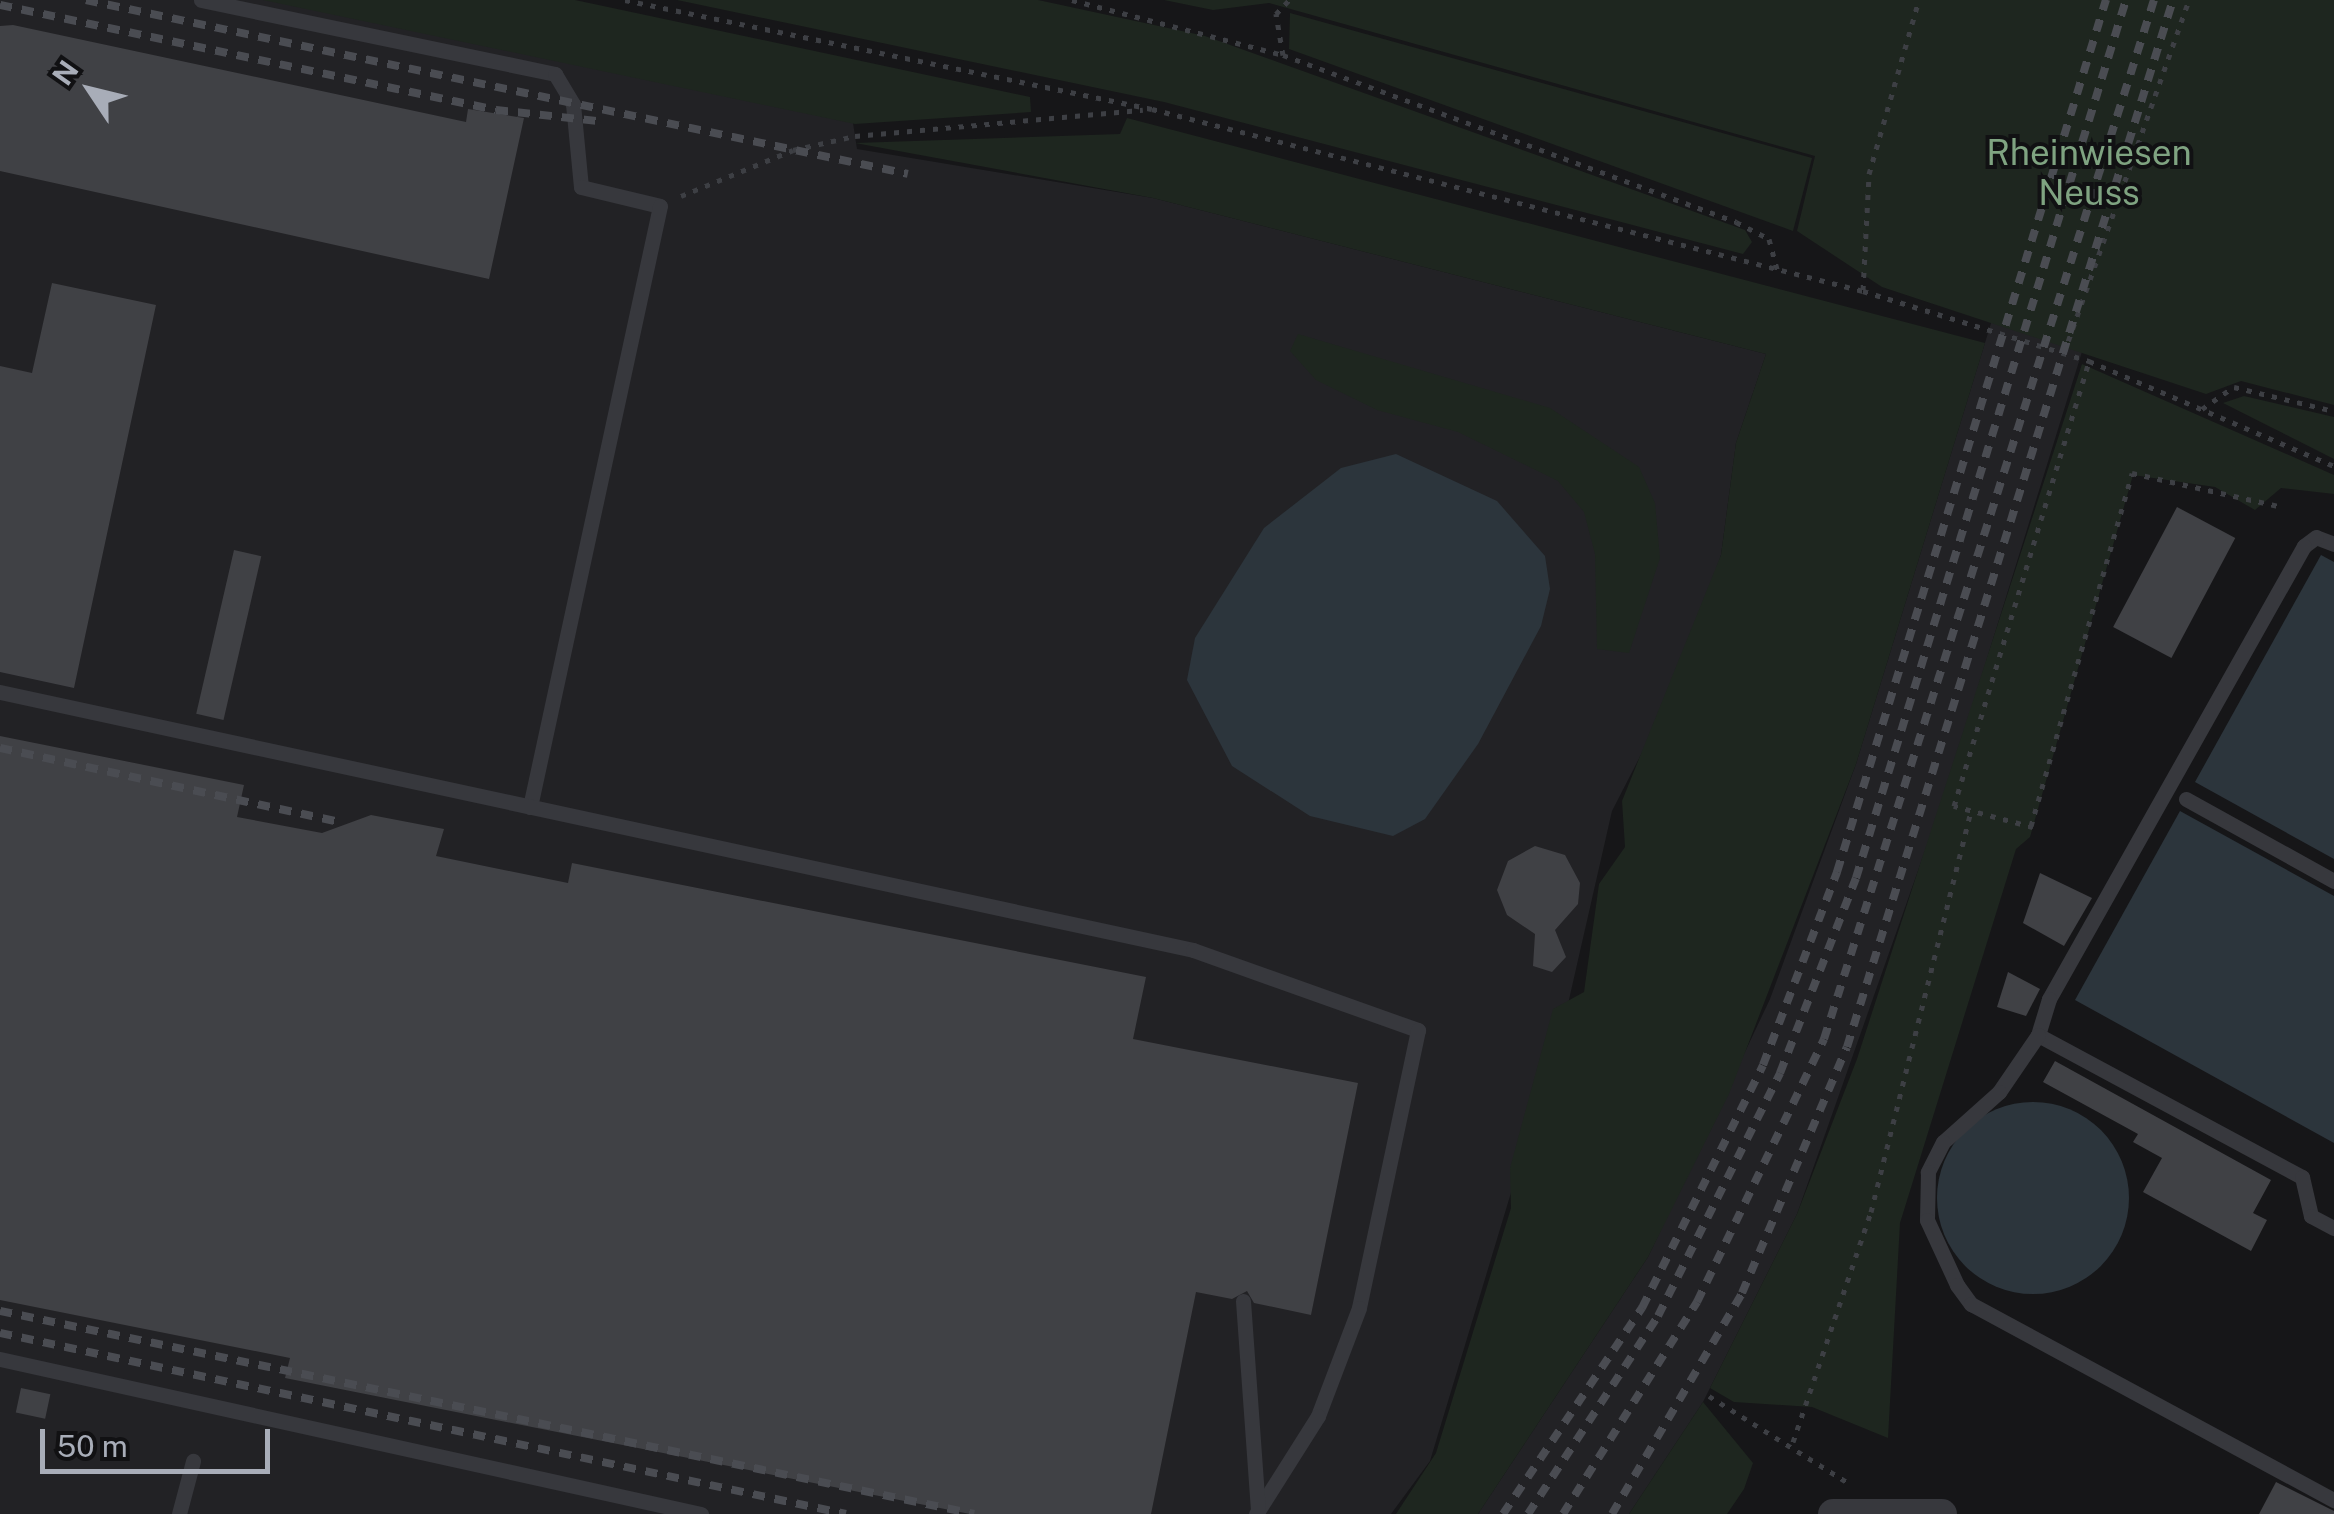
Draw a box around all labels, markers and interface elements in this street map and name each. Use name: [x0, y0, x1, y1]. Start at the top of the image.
north arrow: [40, 40, 140, 140]
text: N: [45, 54, 85, 91]
park label: Rheinwiesen Neuss: [1986, 132, 2192, 214]
scale bar: [45, 1409, 275, 1471]
text: 50 m: [57, 1428, 128, 1464]

